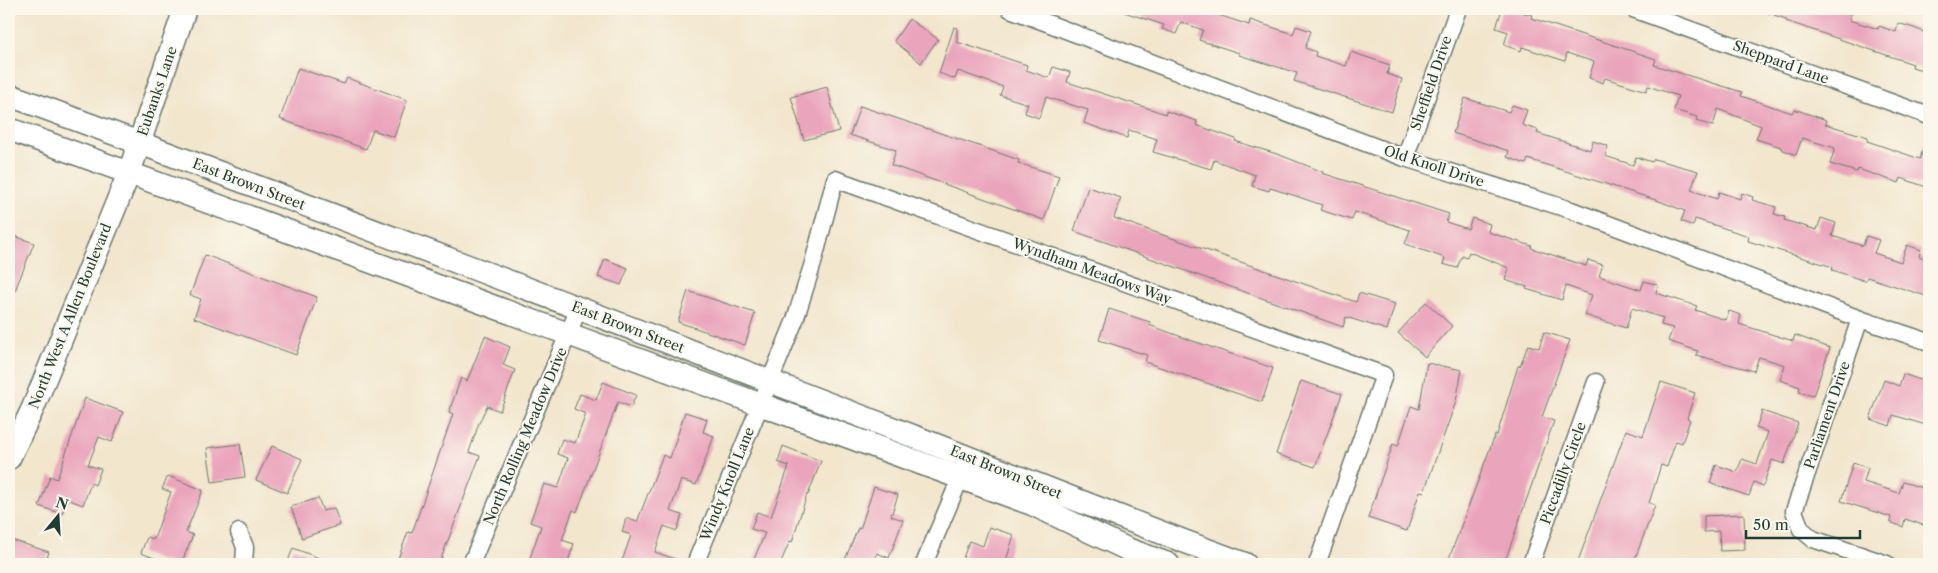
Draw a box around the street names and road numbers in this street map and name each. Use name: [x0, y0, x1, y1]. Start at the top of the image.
street label: Sheffield Drive: [1406, 33, 1456, 133]
street label: Sheppard Lane: [1731, 36, 1832, 88]
street label: Eubanks Lane: [133, 44, 181, 138]
street label: Old Knoll Drive: [1381, 141, 1487, 191]
street label: East Brown Street: [190, 154, 308, 214]
street label: North West A Allen Boulevard: [25, 220, 116, 411]
street label: Wyndham Meadows Way: [1009, 233, 1174, 308]
street label: East Brown Street: [569, 297, 687, 357]
street label: North Rolling Meadow Drive: [479, 344, 571, 528]
street label: Parliament Drive: [1800, 359, 1854, 471]
street label: Piccadilly Circle: [1536, 419, 1590, 527]
street label: Windy Knoll Lane: [696, 424, 758, 545]
street label: East Brown Street: [947, 441, 1065, 503]

